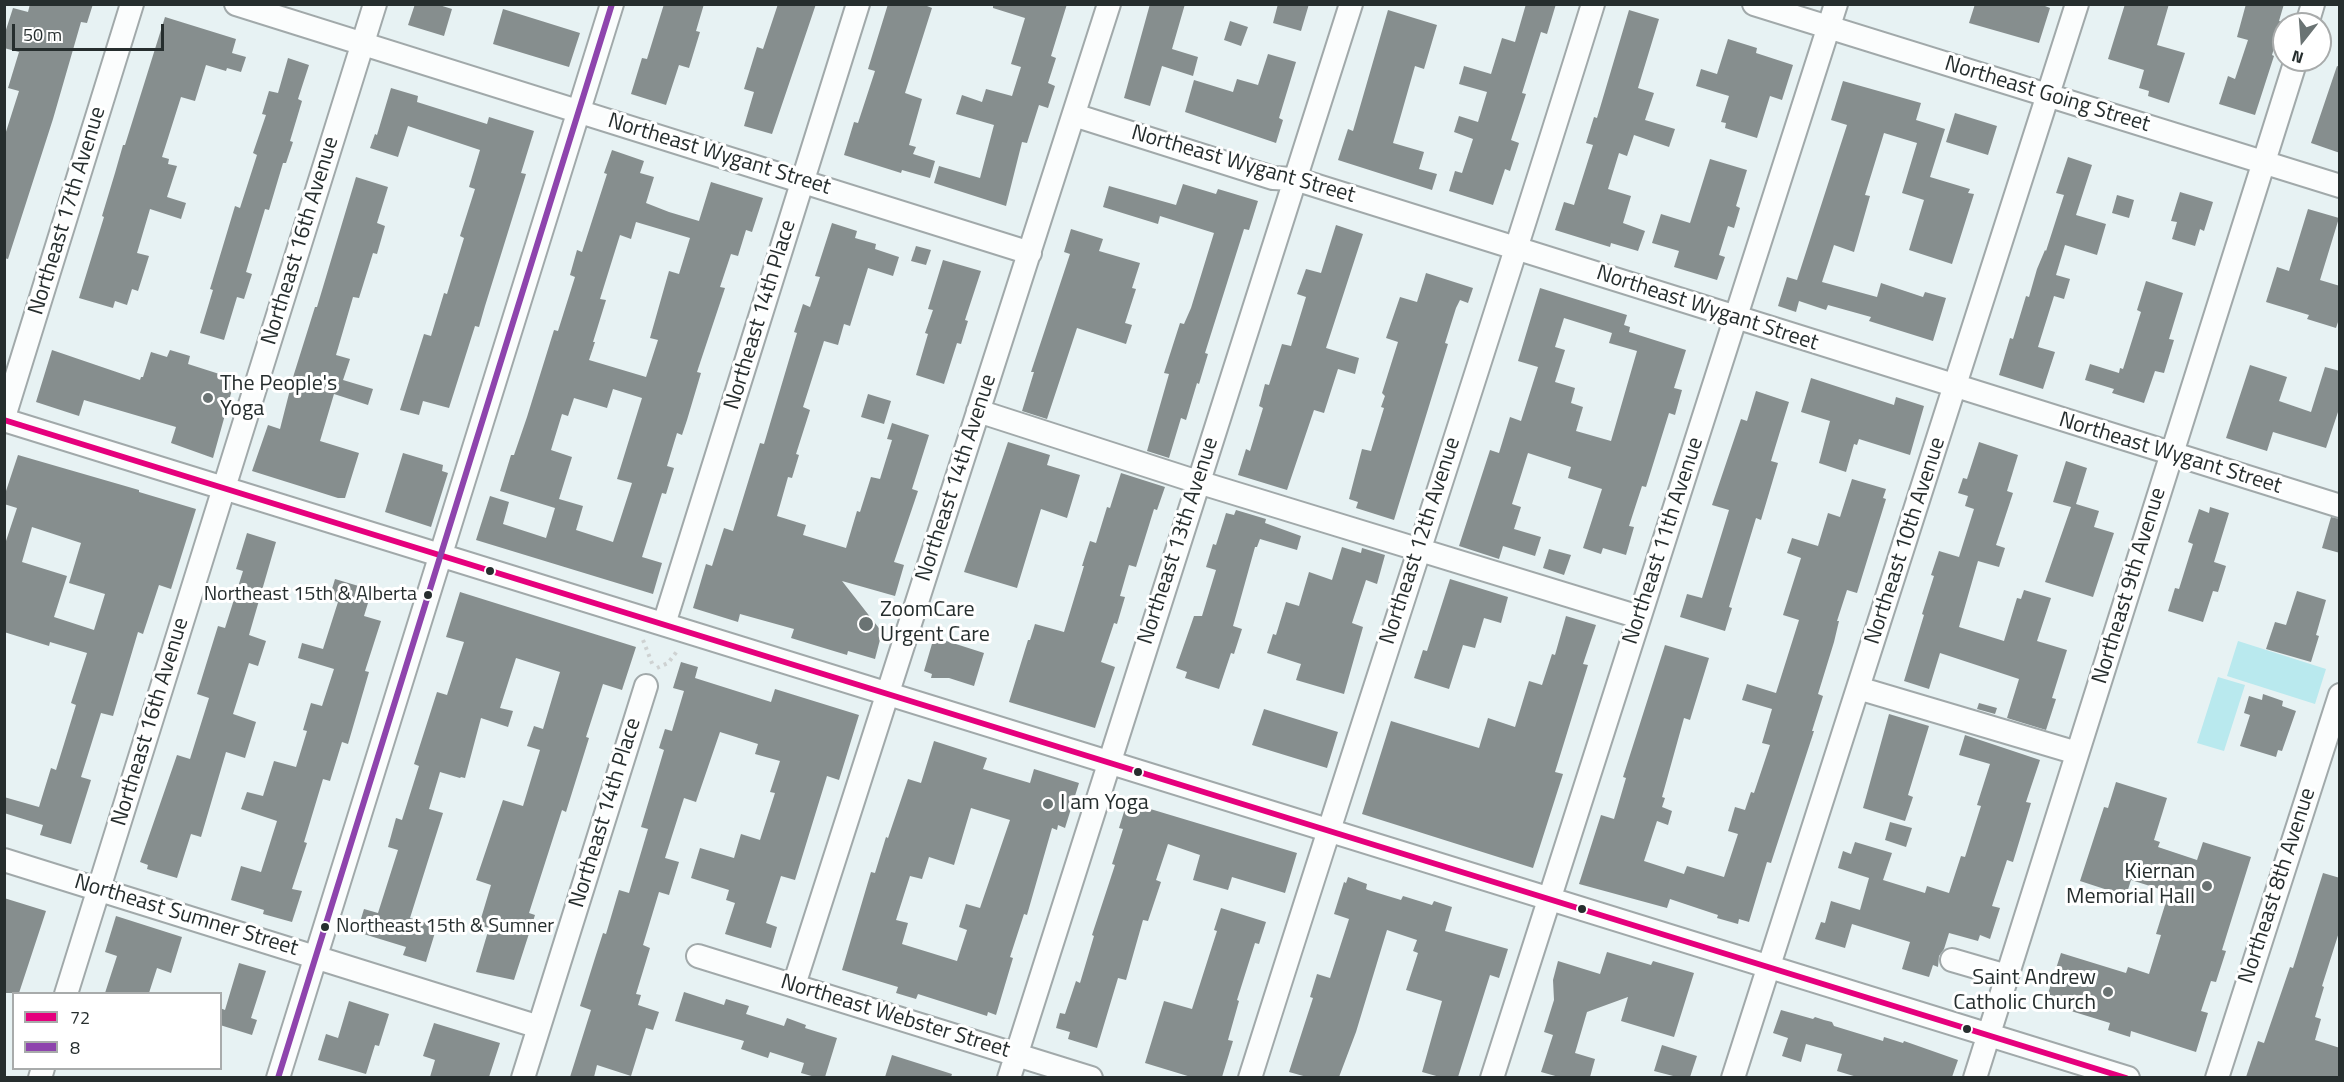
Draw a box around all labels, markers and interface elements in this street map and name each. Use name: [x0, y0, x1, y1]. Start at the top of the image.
scale bar: [15, 12, 166, 50]
north arrow: [2272, 12, 2332, 72]
text: 50 m: [23, 21, 62, 48]
text: N: [2289, 44, 2306, 70]
street label: Northeast Going Street: [1941, 51, 2153, 139]
street label: Northeast 17th Avenue: [24, 104, 112, 318]
street label: Northeast Wygant Street: [604, 109, 834, 201]
street label: Northeast Wygant Street: [1128, 120, 1358, 210]
street label: Northeast 16th Avenue: [257, 134, 345, 348]
street label: Northeast 14th Place: [720, 217, 802, 413]
street label: Northeast Wygant Street: [1593, 261, 1821, 357]
street label: Northeast 14th Avenue: [911, 371, 1003, 585]
place label: The People's Yoga: [220, 372, 337, 424]
marker: The People's Yoga: [201, 391, 215, 405]
street label: Northeast Wygant Street: [2055, 408, 2285, 500]
street label: Northeast 13th Avenue: [1133, 434, 1225, 648]
street label: Northeast 12th Avenue: [1375, 434, 1467, 648]
street label: Northeast 11th Avenue: [1618, 434, 1710, 648]
street label: Northeast 10th Avenue: [1860, 434, 1952, 648]
street label: Northeast 9th Avenue: [2088, 485, 2172, 687]
unlabelled marker: [484, 565, 496, 577]
place label: Northeast 15th & Alberta: [204, 583, 417, 607]
marker: Northeast 15th & Alberta: [422, 589, 434, 601]
place label: ZoomCare Urgent Care: [880, 598, 990, 650]
street label: Northeast 16th Avenue: [107, 615, 195, 829]
marker: ZoomCare Urgent Care: [857, 615, 875, 633]
street label: Northeast 14th Place: [565, 715, 647, 911]
unlabelled marker: [1132, 766, 1144, 778]
street label: Northeast 8th Avenue: [2234, 785, 2322, 987]
place label: I am Yoga: [1060, 791, 1149, 817]
marker: I am Yoga: [1041, 797, 1055, 811]
place label: Kiernan Memorial Hall: [2066, 860, 2195, 912]
street label: Northeast Sumner Street: [71, 869, 301, 963]
marker: Kiernan Memorial Hall: [2200, 879, 2214, 893]
unlabelled marker: [1576, 903, 1588, 915]
place label: Northeast 15th & Sumner: [336, 915, 554, 939]
marker: Northeast 15th & Sumner: [319, 921, 331, 933]
place label: Saint Andrew Catholic Church: [1953, 966, 2096, 1017]
street label: Northeast Webster Street: [777, 970, 1013, 1064]
marker: Saint Andrew Catholic Church: [2101, 985, 2115, 999]
legend: [12, 992, 222, 1070]
text: 72: [70, 1004, 90, 1031]
unlabelled marker: [1961, 1023, 1973, 1035]
text: 8: [70, 1034, 80, 1061]

